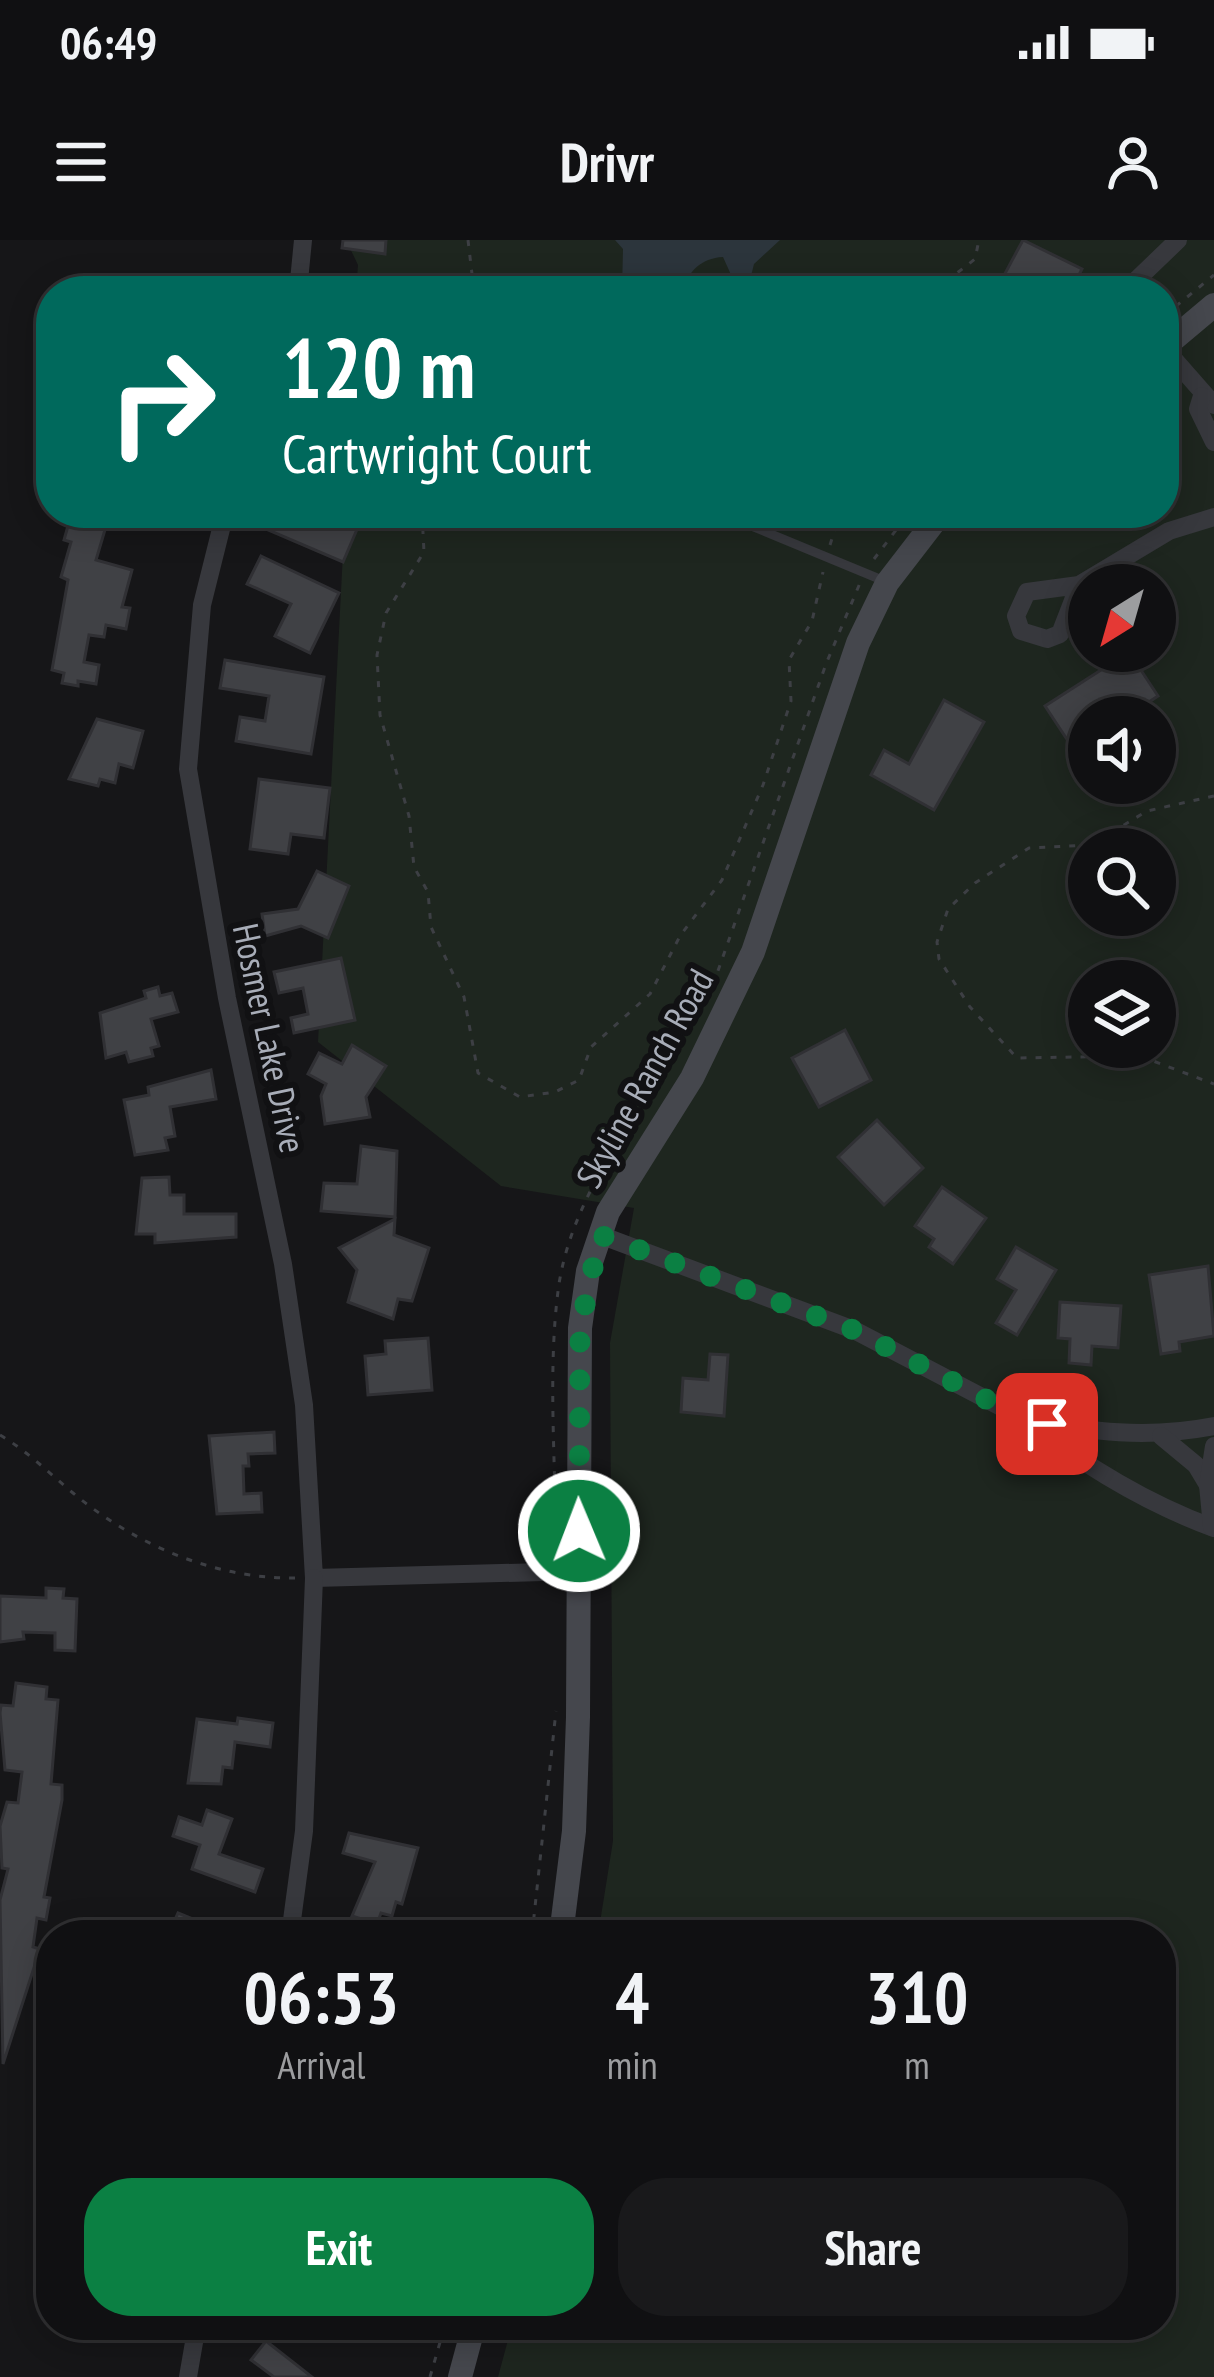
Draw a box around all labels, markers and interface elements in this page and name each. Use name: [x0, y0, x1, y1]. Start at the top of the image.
text: 06:49: [60, 13, 157, 71]
text: Drivr: [560, 127, 654, 197]
icon: menu: [48, 129, 114, 195]
icon: person: [1100, 129, 1166, 195]
text: 120 m: [282, 312, 475, 421]
icon: right: [84, 324, 240, 480]
text: Cartwright Court: [282, 418, 591, 488]
north arrow: [1068, 564, 1176, 672]
map controls: [1068, 564, 1176, 1068]
button: sound: [1068, 696, 1176, 804]
button: search: [1068, 828, 1176, 936]
street label: Hosmer Lake Drive: [223, 919, 317, 1157]
button: layers: [1068, 960, 1176, 1068]
street label: Skyline Ranch Road: [565, 961, 723, 1195]
pin: [996, 1373, 1098, 1475]
icon: arrive: [1014, 1391, 1080, 1457]
position arrow: [516, 1468, 642, 1594]
text: 06:53: [244, 1950, 399, 2043]
text: 4: [615, 1950, 649, 2043]
text: 310: [865, 1950, 968, 2043]
text: Arrival: [277, 2039, 365, 2090]
text: min: [607, 2039, 658, 2090]
text: m: [904, 2039, 930, 2090]
button: Exit: [84, 2178, 594, 2316]
button: Share: [618, 2178, 1128, 2316]

